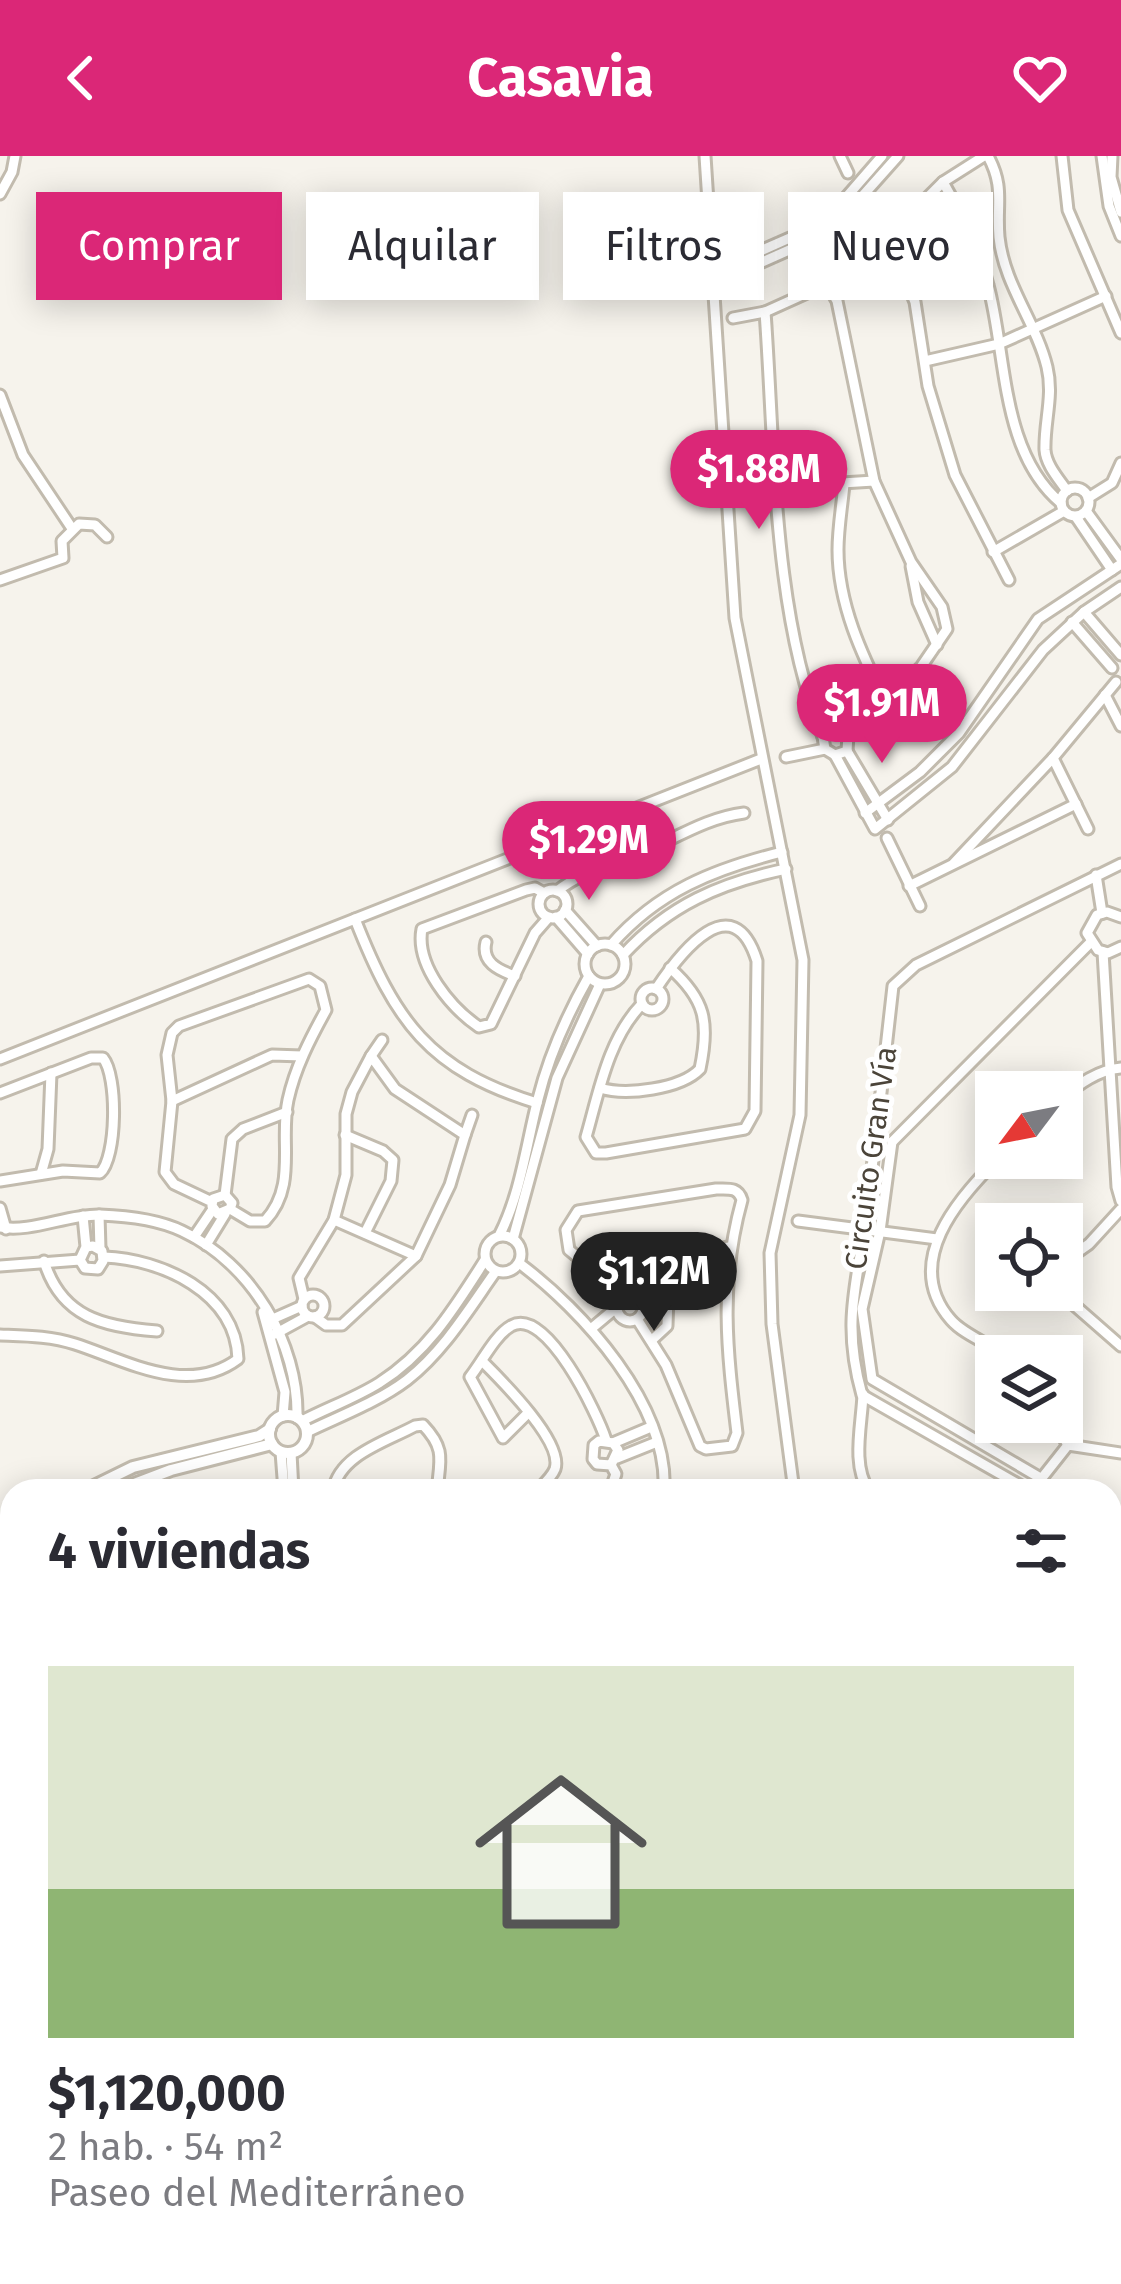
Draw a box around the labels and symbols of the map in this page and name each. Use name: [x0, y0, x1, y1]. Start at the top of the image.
pin: $1.88M: [661, 430, 857, 532]
pin: $1.91M: [784, 664, 980, 766]
pin: $1.29M: [491, 801, 687, 903]
street label: Circuito Gran Vía: [838, 1044, 904, 1272]
north arrow: [975, 1071, 1083, 1179]
pin: $1.12M: [556, 1232, 752, 1334]

